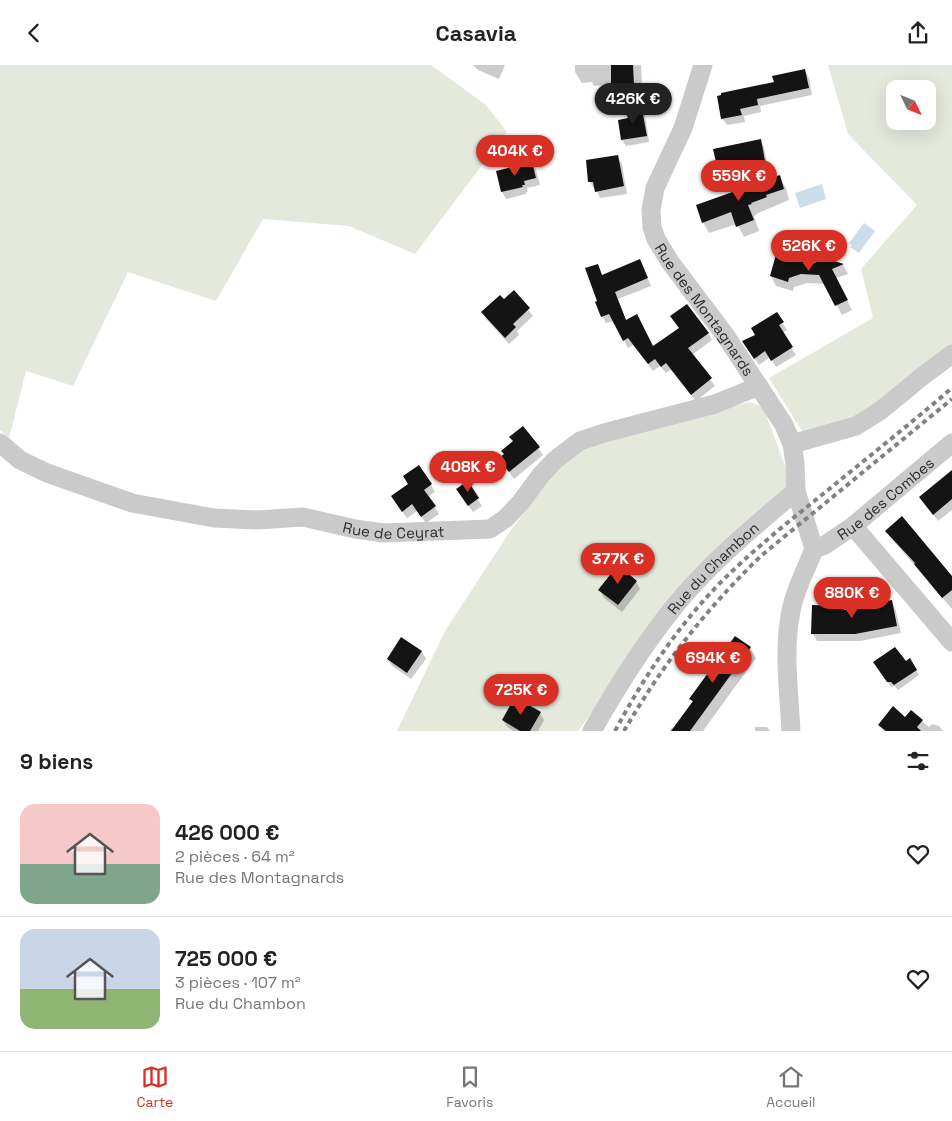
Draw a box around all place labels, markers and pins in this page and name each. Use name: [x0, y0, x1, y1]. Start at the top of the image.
pin: 426K €: [592, 83, 674, 125]
pin: 404K €: [474, 135, 556, 177]
pin: 559K €: [698, 159, 780, 202]
pin: 526K €: [768, 229, 850, 272]
pin: 408K €: [427, 451, 509, 493]
pin: 377K €: [577, 543, 659, 585]
pin: 880K €: [811, 577, 893, 619]
pin: 694K €: [672, 641, 754, 684]
pin: 725K €: [480, 673, 562, 716]

